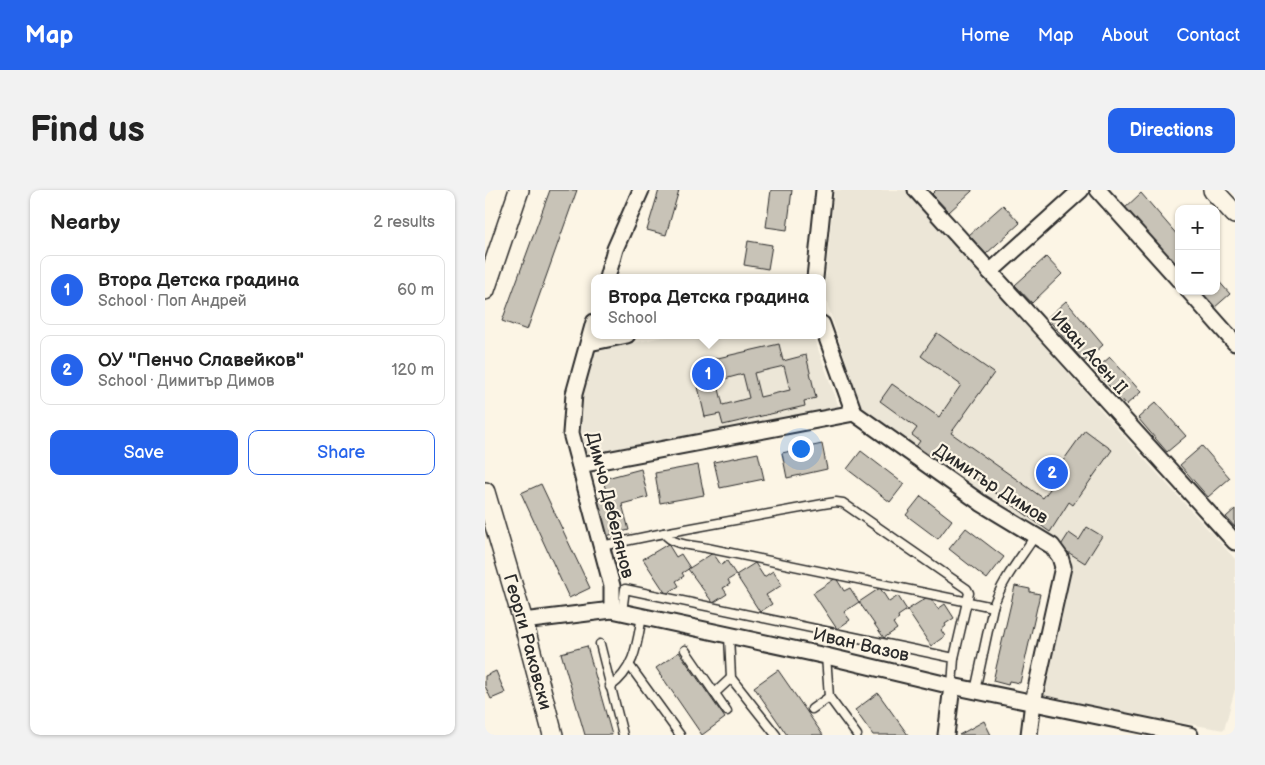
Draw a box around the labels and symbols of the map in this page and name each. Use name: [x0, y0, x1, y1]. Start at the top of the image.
street label: Иван Асен II: [1046, 307, 1132, 399]
pin: 1: [692, 355, 724, 393]
street label: Димчо Дебелянов: [582, 430, 638, 581]
your location: [788, 436, 814, 462]
street label: Димитър Димов: [930, 439, 1052, 529]
pin: 2: [1036, 454, 1068, 492]
street label: Георги Раковски: [499, 571, 556, 712]
street label: Иван Вазов: [811, 624, 912, 666]

